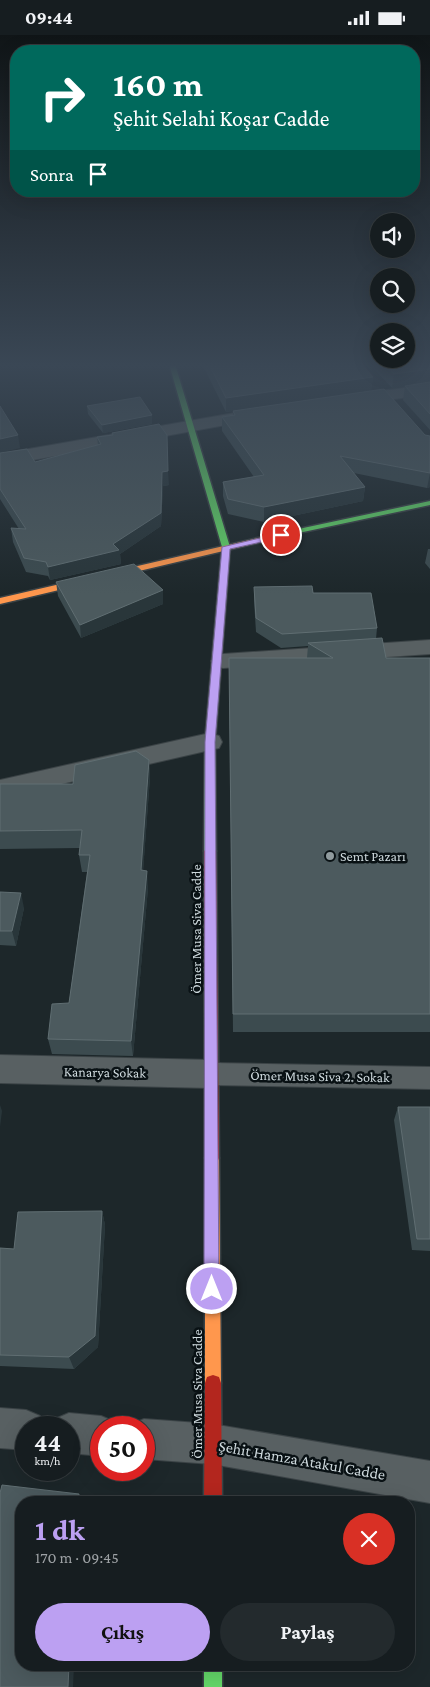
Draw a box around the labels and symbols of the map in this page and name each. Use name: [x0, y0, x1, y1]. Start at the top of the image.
pin: [260, 514, 302, 556]
place label: Semt Pazarı: [340, 848, 406, 864]
marker: Semt Pazarı: [324, 850, 336, 862]
street label: Ömer Musa Siva Cadde: [188, 864, 204, 994]
street label: Kanarya Sokak: [64, 1063, 147, 1081]
street label: Ömer Musa Siva 2. Sokak: [250, 1067, 390, 1085]
position arrow: [185, 1262, 237, 1314]
street label: Ömer Musa Siva Cadde: [189, 1329, 205, 1459]
speed limit sign: 50: [90, 1416, 155, 1481]
street label: Şehit Hamza Atakul Cadde: [217, 1437, 387, 1484]

